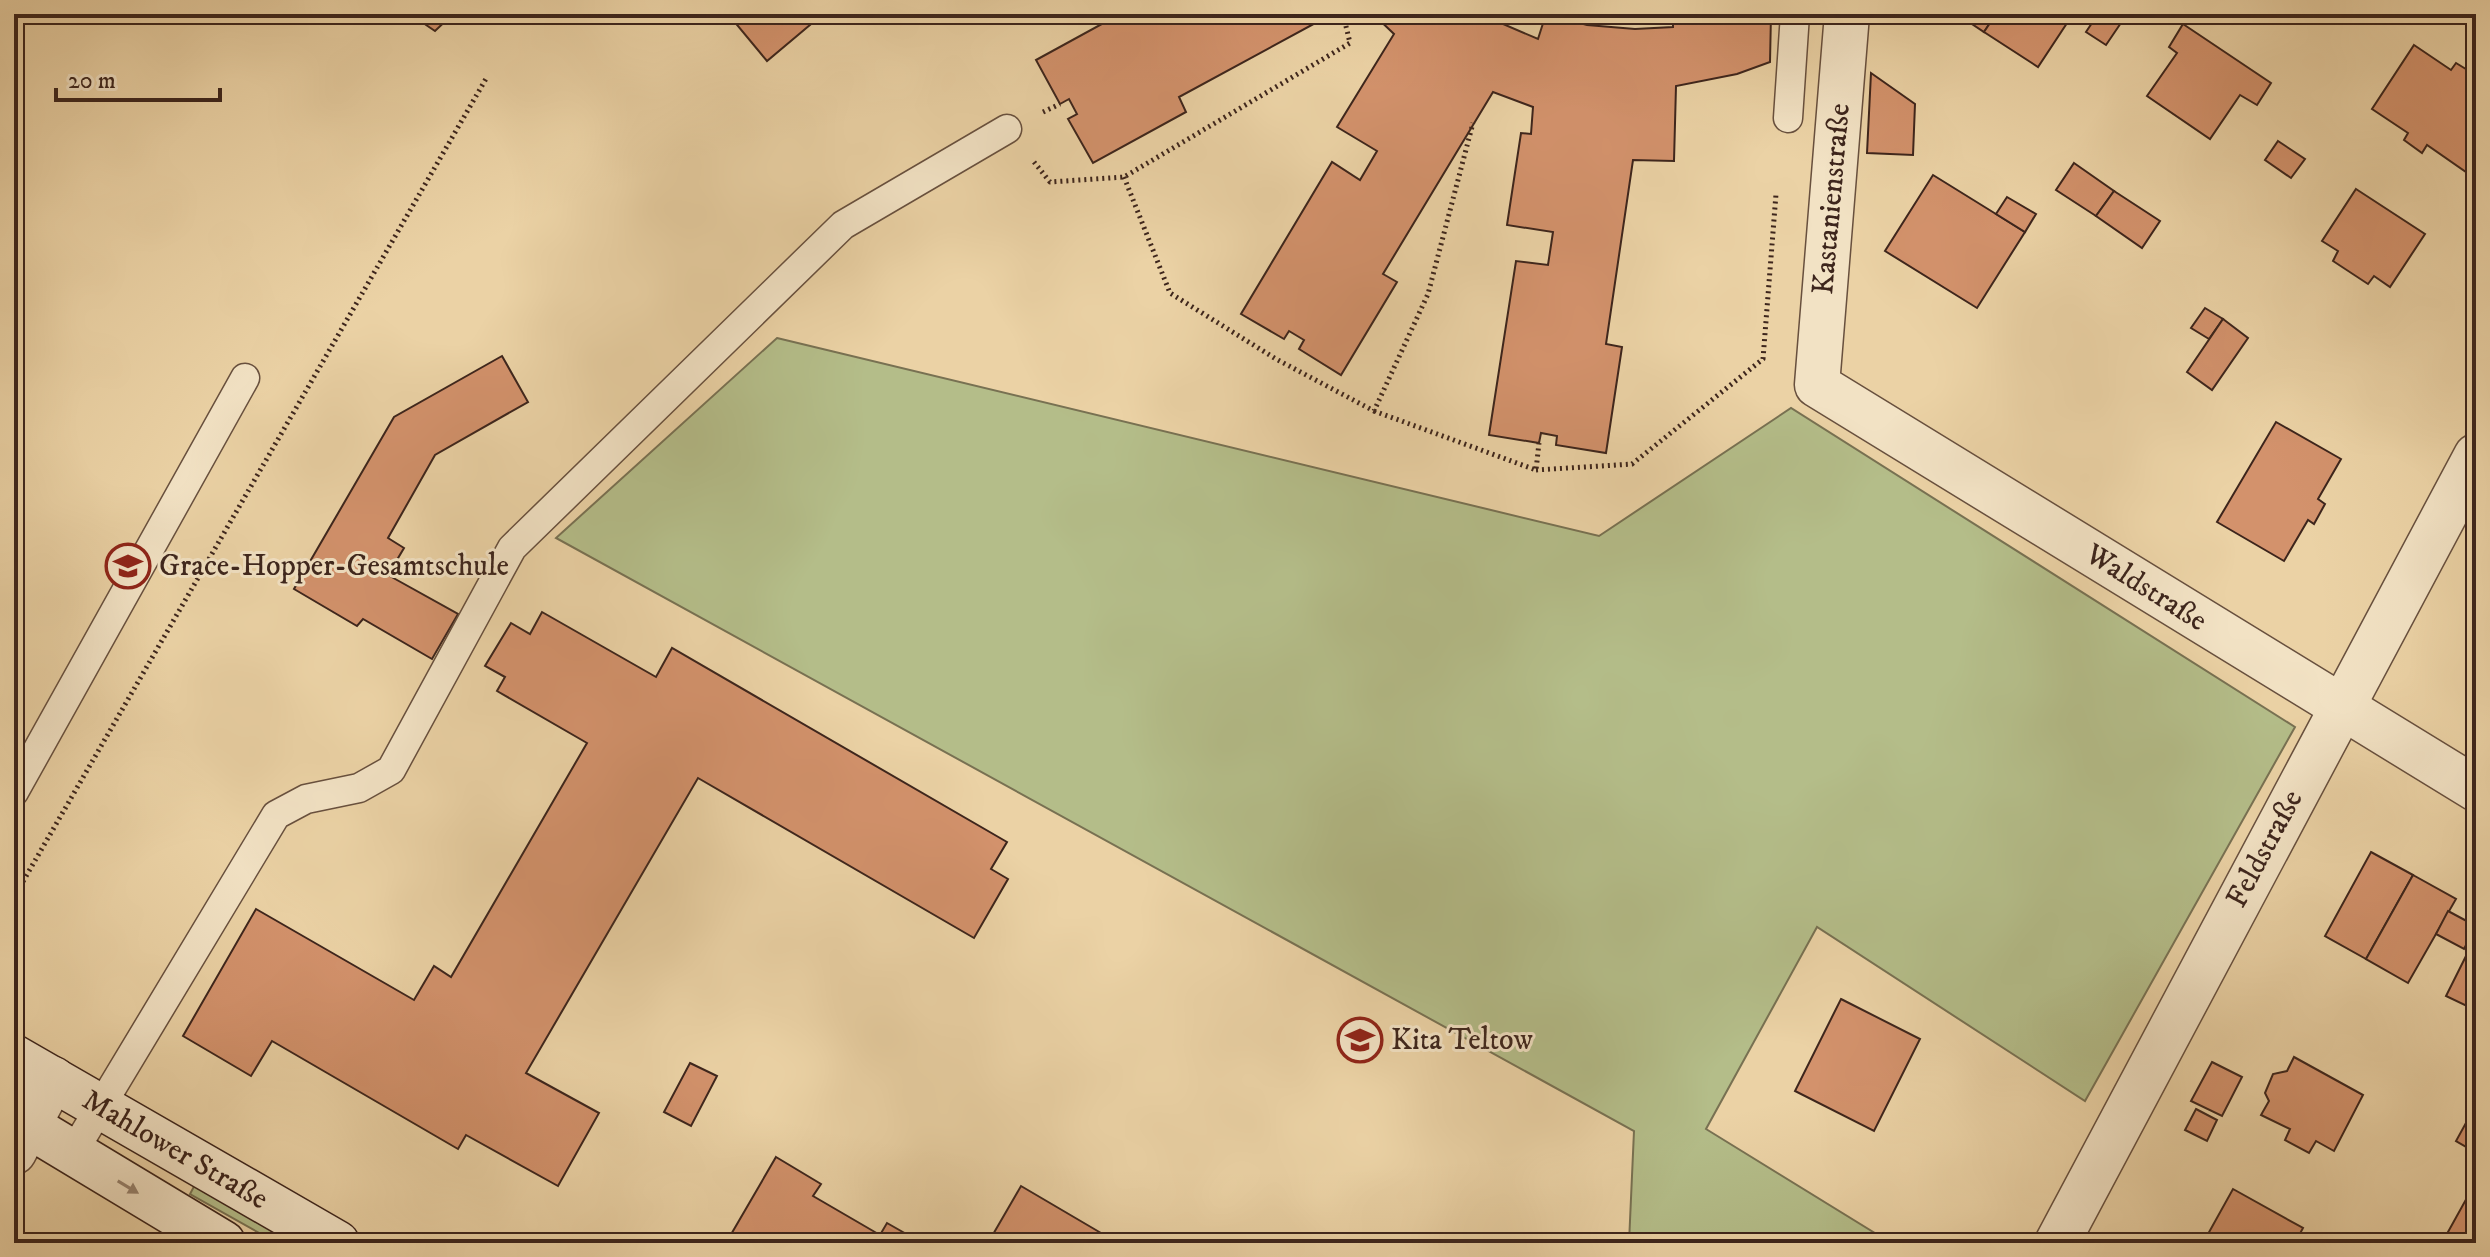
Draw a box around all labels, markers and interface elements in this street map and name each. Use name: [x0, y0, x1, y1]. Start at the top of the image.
scale bar: [56, 52, 220, 102]
text: 20 m: [68, 66, 116, 96]
street label: Kastanienstraße: [1805, 102, 1859, 296]
street label: Waldstraße: [2077, 536, 2214, 640]
school or university icon: Grace-Hopper-Gesamtschule: [104, 542, 152, 590]
place label: Grace-Hopper-Gesamtschule: [159, 548, 509, 585]
street label: Feldstraße: [2219, 784, 2311, 914]
school or university icon: Kita Teltow: [1336, 1016, 1384, 1064]
place label: Kita Teltow: [1391, 1022, 1533, 1059]
street label: Mahlower Straße: [76, 1082, 274, 1218]
one-way arrow: [117, 1180, 139, 1194]

